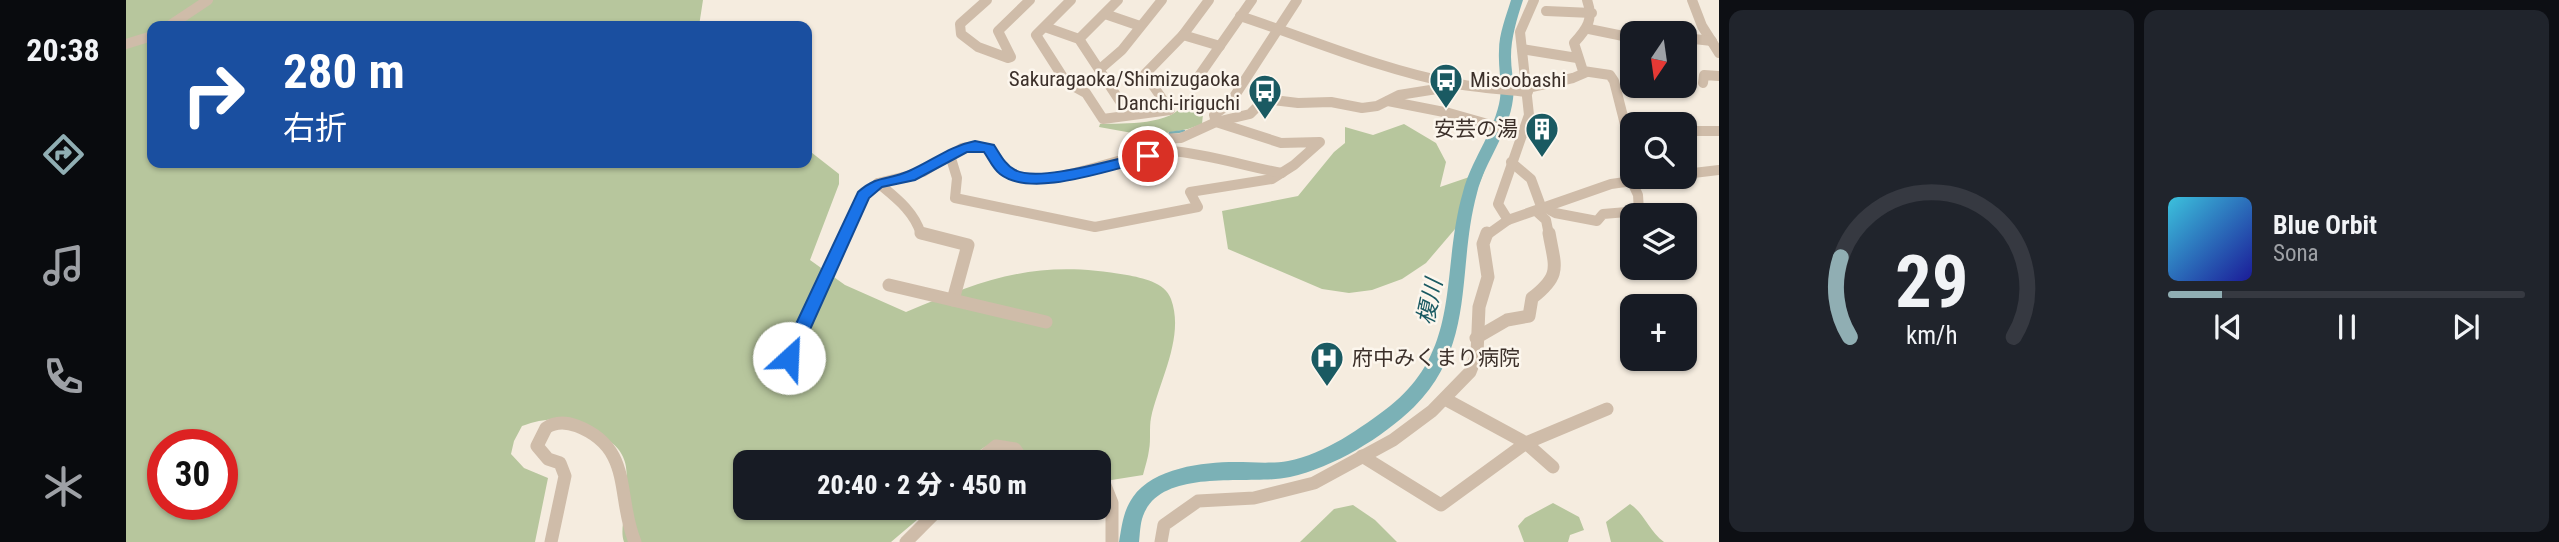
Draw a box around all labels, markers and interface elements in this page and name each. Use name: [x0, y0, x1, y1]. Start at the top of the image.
north arrow: [1620, 21, 1698, 98]
map controls: [1620, 21, 1697, 371]
text: 20:38: [26, 31, 100, 69]
text: 280 m: [283, 43, 405, 100]
icon: right: [168, 49, 259, 140]
bus stop icon: Misoobashi: [1427, 61, 1465, 110]
place label: Sakuragaoka/Shimizugaoka Danchi-iriguchi: [1009, 67, 1240, 115]
place label: Misoobashi: [1470, 68, 1566, 92]
bus stop icon: Sakuragaoka/Shimizugaoka Danchi-iriguchi: [1246, 72, 1284, 121]
text: 右折: [283, 109, 347, 147]
building icon: 安芸の湯: [1523, 110, 1561, 159]
button: search: [1620, 112, 1697, 189]
place label: 安芸の湯: [1434, 117, 1518, 141]
pin: [1118, 126, 1178, 186]
icon: directions: [39, 130, 88, 179]
icon: arrive: [1129, 137, 1167, 175]
button: layers: [1620, 203, 1697, 280]
text: Blue Orbit: [2273, 210, 2377, 240]
text: 29: [1895, 239, 1968, 325]
text: Sona: [2273, 240, 2319, 267]
icon: music: [39, 241, 88, 290]
water label: 榎川: [1412, 274, 1449, 327]
button: +: [1620, 294, 1697, 371]
icon: previous: [2209, 308, 2247, 346]
icon: pause: [2328, 308, 2366, 346]
icon: next: [2447, 308, 2485, 346]
position arrow: [752, 321, 826, 395]
text: km/h: [1906, 321, 1957, 350]
hospital icon: 府中みくまり病院: [1308, 339, 1346, 388]
place label: 府中みくまり病院: [1352, 346, 1520, 370]
icon: phone: [39, 352, 88, 401]
speed limit sign: 30: [147, 429, 238, 520]
icon: climate: [39, 462, 88, 511]
text: 20:40 · 2 分 · 450 m: [817, 470, 1027, 500]

